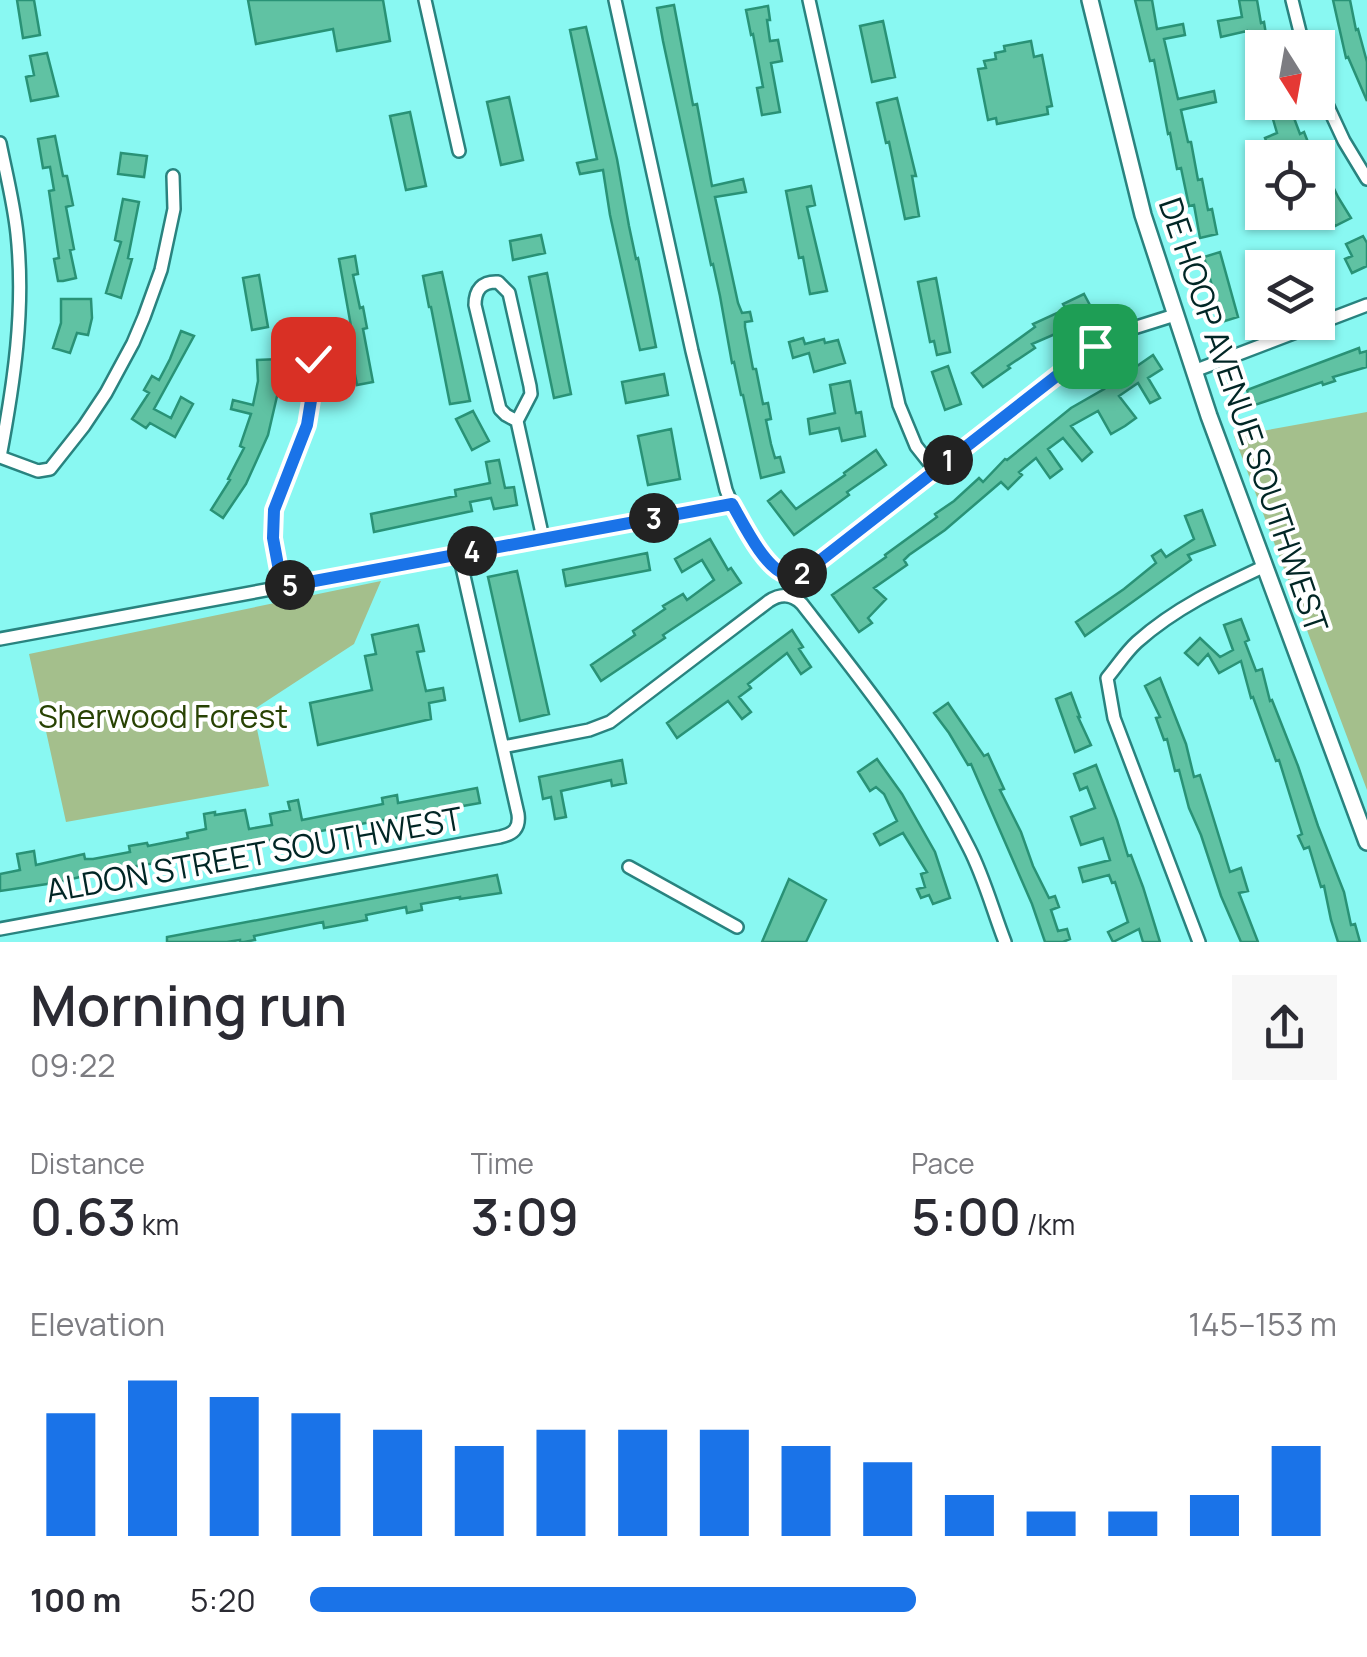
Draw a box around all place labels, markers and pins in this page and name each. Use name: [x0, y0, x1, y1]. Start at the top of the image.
pin: [1053, 304, 1138, 389]
pin: [271, 317, 356, 402]
pin: 1: [923, 435, 973, 485]
pin: 3: [629, 493, 679, 543]
pin: 4: [447, 526, 497, 576]
pin: 2: [777, 548, 827, 598]
pin: 5: [265, 560, 315, 610]

